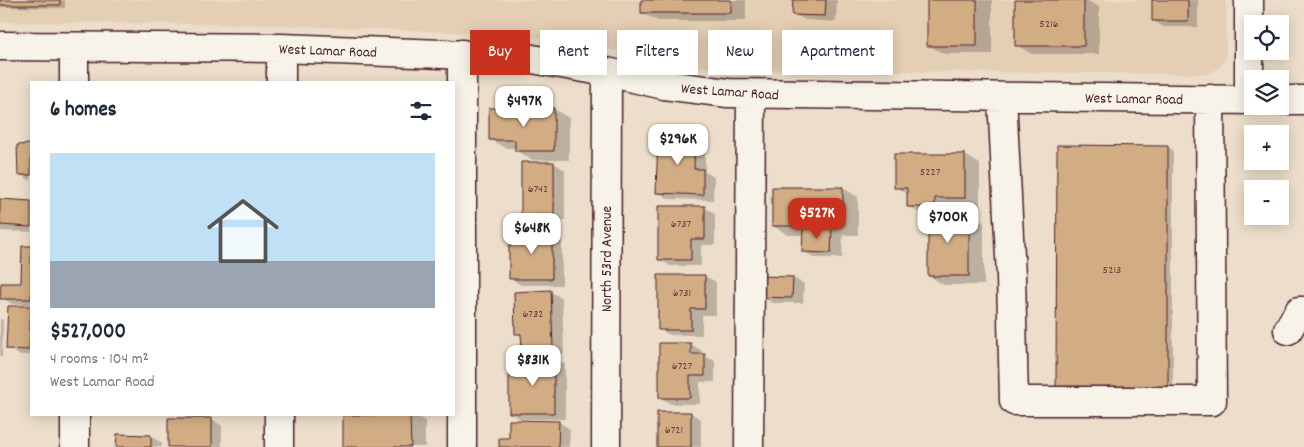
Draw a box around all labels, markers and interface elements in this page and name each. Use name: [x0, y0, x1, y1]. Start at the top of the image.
map controls: [1244, 15, 1289, 225]
button: locate: [1244, 15, 1289, 60]
house number: 5216: [1039, 16, 1059, 33]
chip: Buy: [470, 30, 530, 75]
chip: Rent: [540, 30, 607, 75]
chip: Filters: [617, 30, 698, 75]
chip: New: [708, 30, 772, 75]
chip: Apartment: [782, 30, 893, 75]
street label: West Lamar Road: [279, 39, 377, 65]
button: layers: [1244, 70, 1289, 115]
street label: West Lamar Road: [680, 79, 780, 107]
pin: $497K: [489, 86, 559, 128]
street label: West Lamar Road: [1085, 88, 1183, 112]
text: $497K: [506, 90, 542, 113]
text: 6 homes: [50, 96, 117, 126]
icon: filters: [407, 97, 435, 125]
pin: $296K: [643, 124, 713, 166]
button: +: [1244, 125, 1289, 170]
text: $296K: [659, 128, 697, 151]
house number: 5227: [920, 164, 941, 181]
button: −: [1244, 180, 1289, 225]
house number: 6742: [528, 181, 548, 198]
icon: home: [198, 186, 288, 276]
pin: $527K: [782, 198, 852, 240]
text: $527K: [799, 202, 835, 225]
pin: $700K: [913, 202, 983, 244]
street label: North 53rd Avenue: [597, 206, 619, 312]
text: $700K: [928, 206, 968, 229]
pin: $648K: [497, 212, 567, 255]
house number: 6737: [671, 216, 692, 233]
text: $648K: [514, 217, 550, 240]
house number: 5213: [1103, 262, 1121, 279]
house number: 6731: [673, 285, 691, 302]
house number: 6732: [522, 306, 544, 323]
text: $527,000: [50, 318, 126, 348]
pin: $831K: [498, 344, 568, 387]
text: 4 rooms · 104 m²: [50, 348, 149, 371]
text: $831K: [517, 349, 549, 372]
house number: 6727: [672, 358, 693, 375]
text: West Lamar Road: [50, 371, 155, 394]
house number: 6721: [665, 422, 683, 439]

